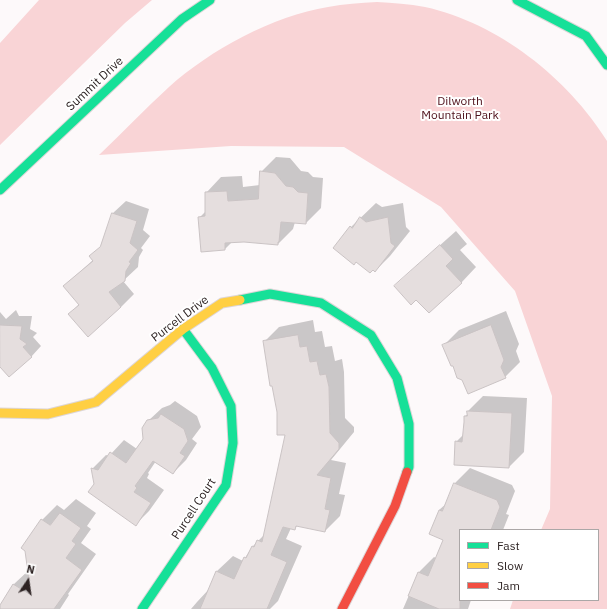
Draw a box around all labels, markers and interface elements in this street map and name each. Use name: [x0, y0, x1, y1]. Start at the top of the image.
street label: Summit Drive: [64, 54, 126, 114]
park label: Dilworth Mountain Park: [421, 95, 499, 123]
street label: Purcell Drive: [148, 293, 212, 345]
street label: Purcell Court: [169, 476, 219, 542]
legend: [459, 529, 599, 601]
text: Fast: [497, 538, 520, 553]
text: Slow: [497, 558, 523, 573]
north arrow: [8, 561, 48, 601]
text: N: [25, 562, 36, 577]
text: Jam: [497, 578, 520, 593]

